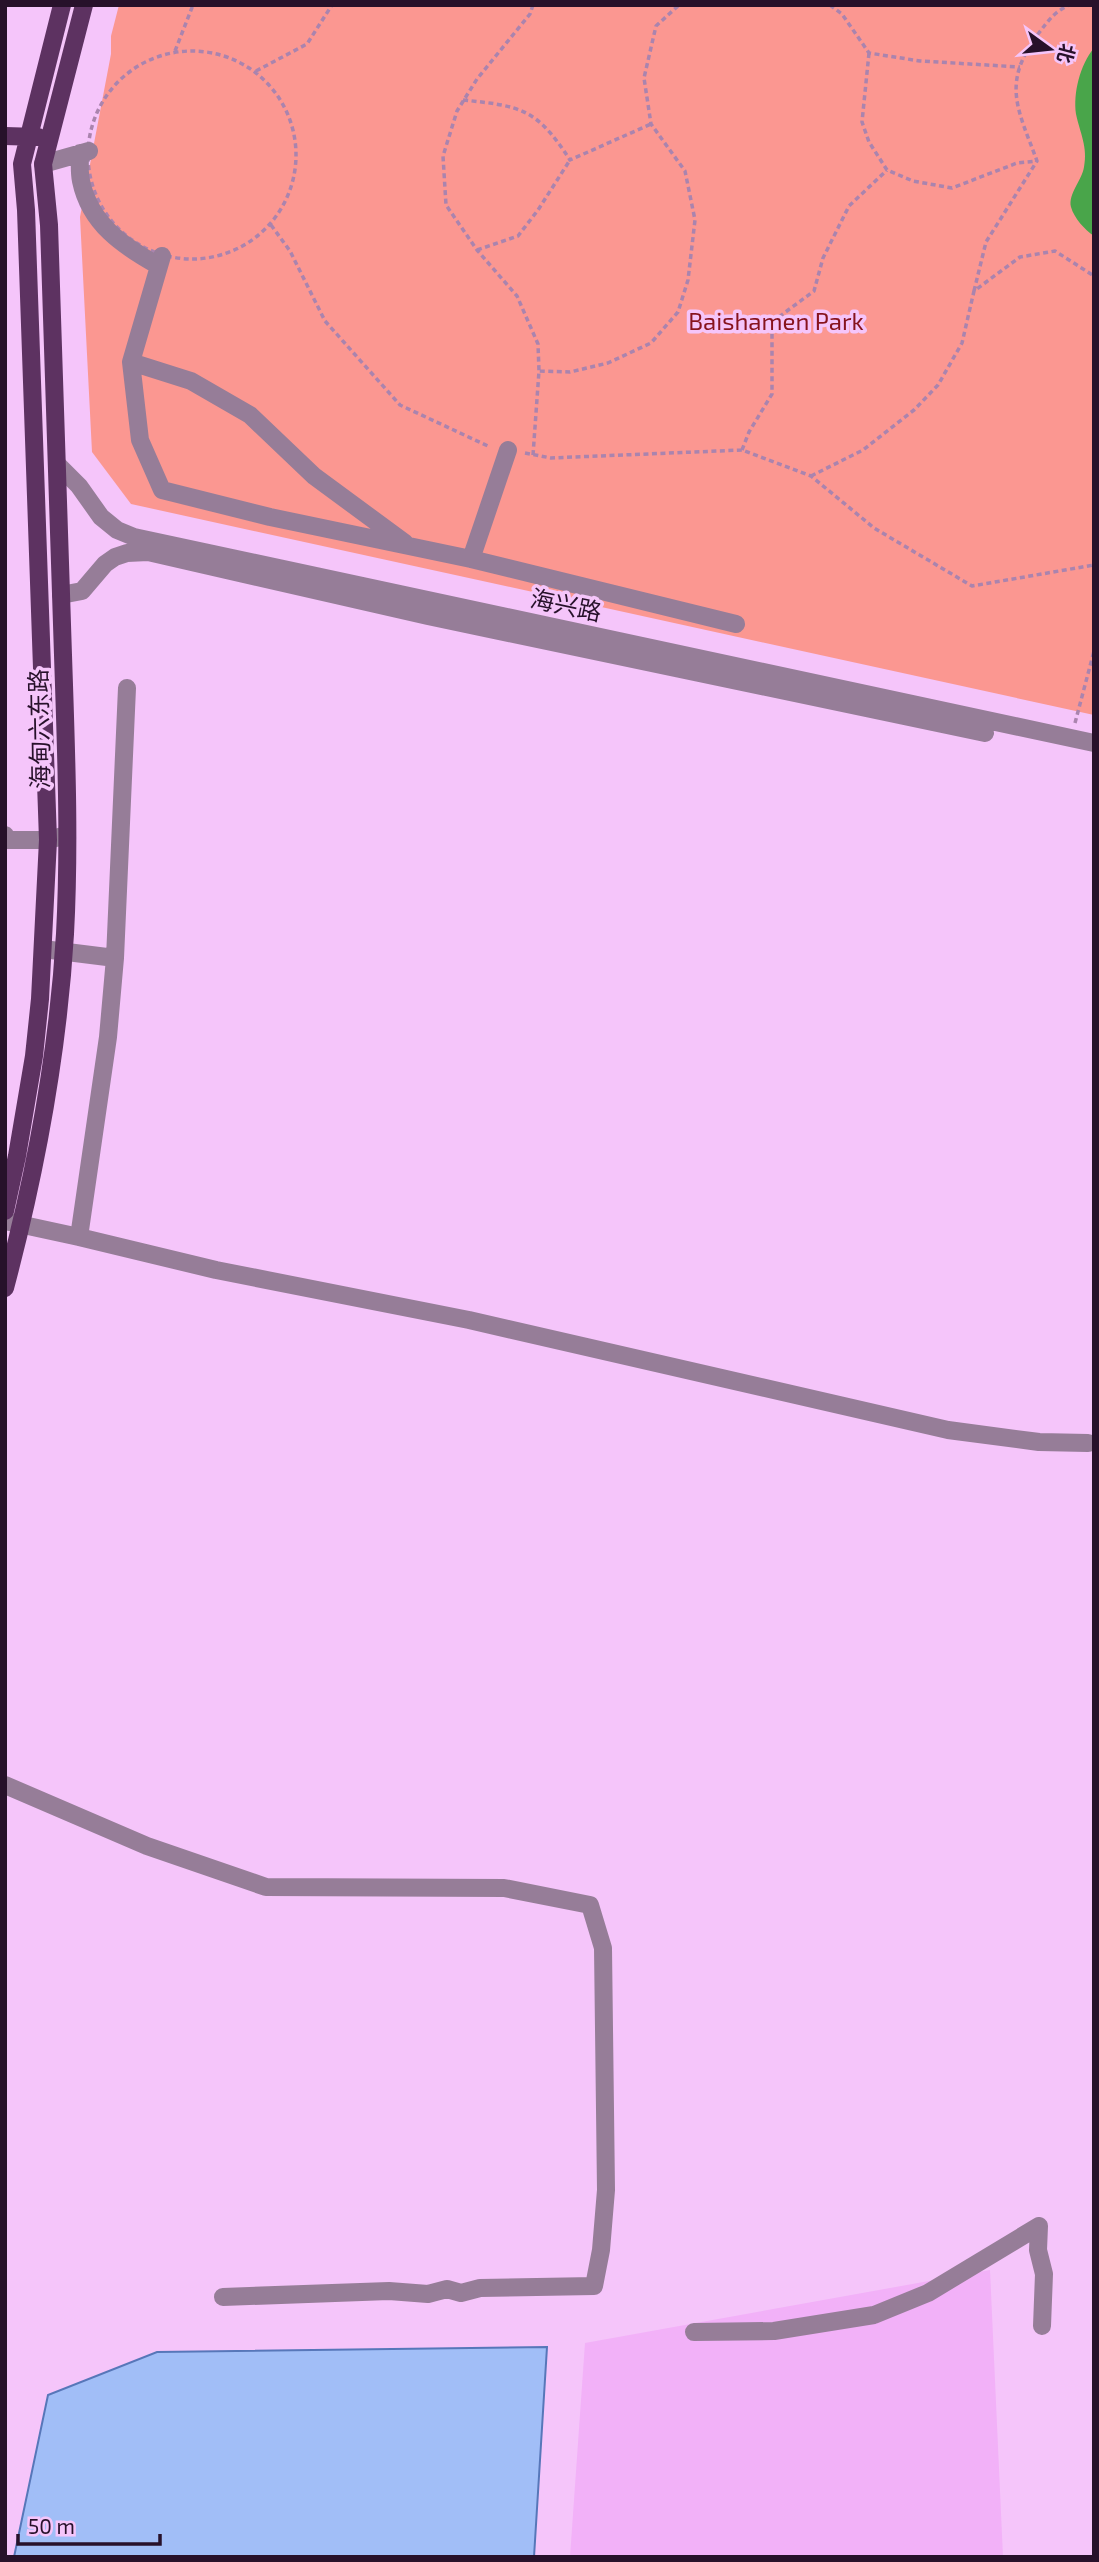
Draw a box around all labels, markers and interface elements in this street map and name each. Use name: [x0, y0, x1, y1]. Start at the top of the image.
north arrow: [1015, 14, 1085, 84]
text: 北: [1053, 41, 1080, 66]
park label: Baishamen Park: [688, 306, 864, 335]
street label: 海兴路: [528, 583, 605, 626]
street label: 海甸六东路: [23, 669, 54, 789]
scale bar: [18, 2502, 159, 2546]
text: 50 m: [28, 2513, 75, 2538]

